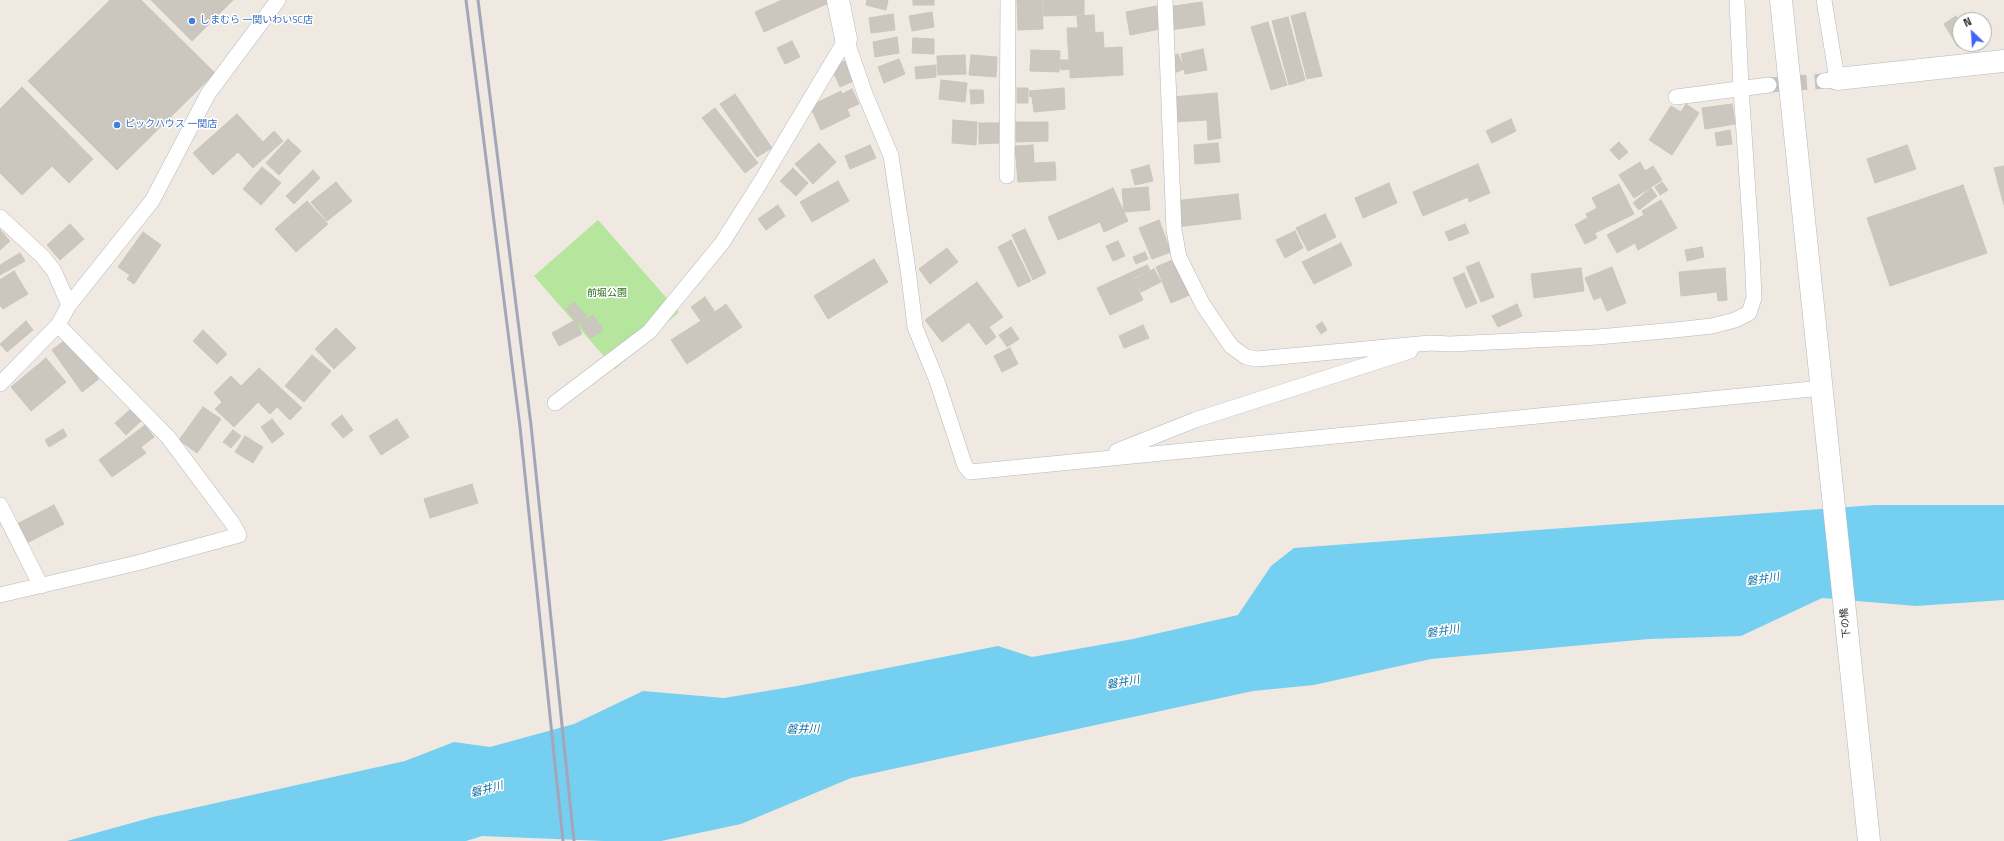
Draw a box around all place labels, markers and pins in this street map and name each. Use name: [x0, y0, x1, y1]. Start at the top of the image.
place label: しまむら 一関いわいSC店: [200, 15, 313, 27]
marker: しまむら 一関いわいSC店: [187, 16, 197, 26]
place label: ピックハウス 一関店: [125, 119, 217, 131]
marker: ピックハウス 一関店: [112, 120, 122, 130]

